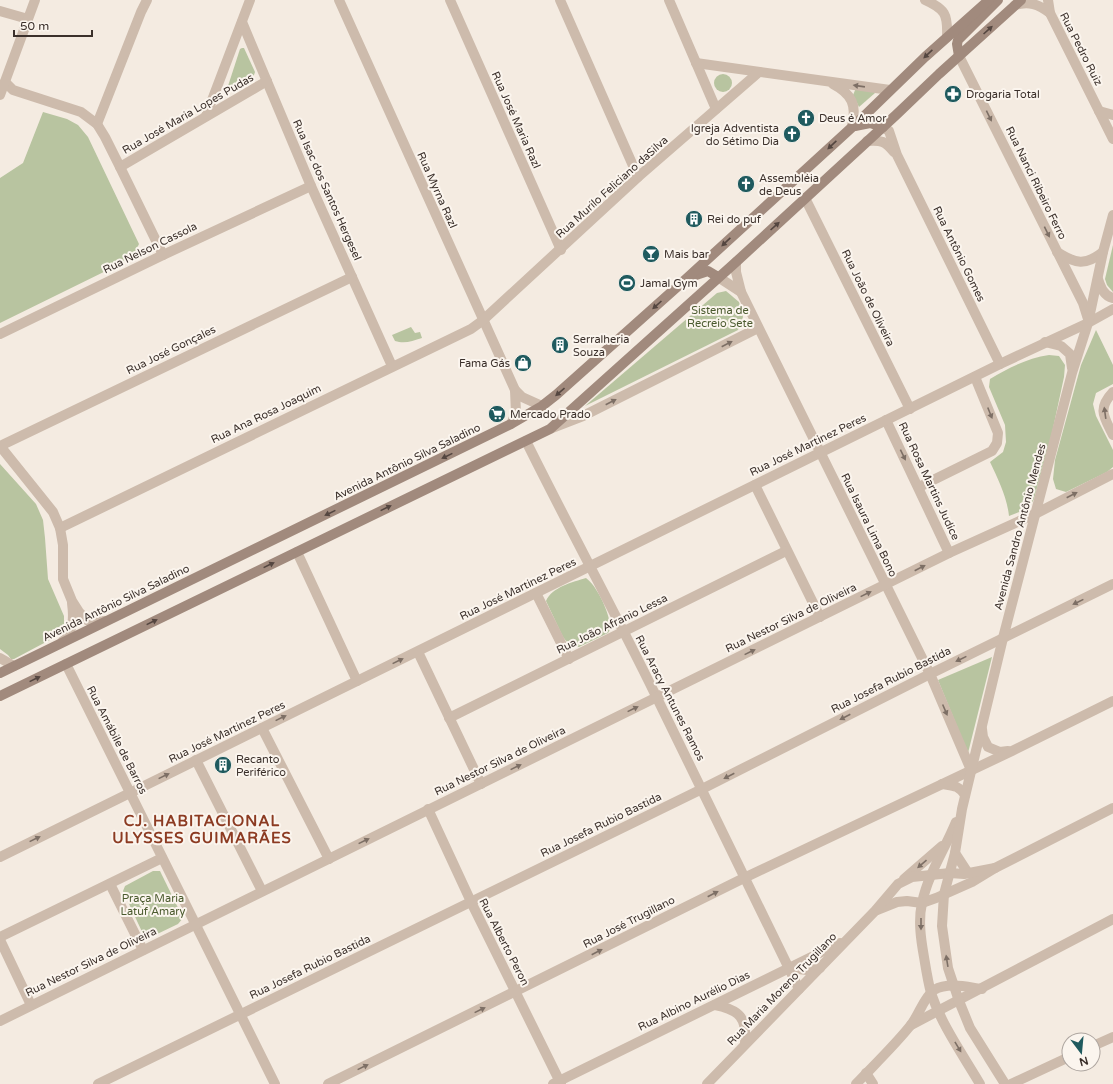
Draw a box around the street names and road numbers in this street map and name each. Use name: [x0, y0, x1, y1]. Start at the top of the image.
street label: Rua Pedro Ruiz: [1057, 10, 1105, 88]
street label: Rua José Maria Razl: [489, 69, 543, 171]
street label: Rua José Maria Lopes Pudas: [120, 71, 256, 157]
street label: Rua Isac dos Santos Hergesel: [290, 118, 364, 262]
street label: Rua Nanci Ribeiro Ferro: [1003, 124, 1069, 242]
street label: Rua Murilo Feliciano daSilva: [553, 133, 671, 241]
street label: Rua Myrna Razl: [414, 150, 460, 230]
street label: Rua Antônio Gomes: [930, 204, 988, 304]
street label: Rua Nelson Cassola: [101, 220, 199, 276]
street label: Rua João de Oliveira: [839, 247, 897, 349]
street label: Rua José Gonçales: [124, 323, 218, 377]
street label: Rua Ana Rosa Joaquim: [209, 382, 323, 446]
street label: Rua José Martinez Peres: [748, 411, 868, 479]
street label: Rua Rosa Martins Judice: [896, 420, 962, 542]
street label: Avenida Antônio Silva Saladino: [332, 421, 483, 503]
street label: Avenida Sandro Antônio Mendes: [991, 442, 1049, 612]
street label: Rua Isaura Lima Bono: [838, 471, 900, 579]
street label: Rua José Martinez Peres: [458, 555, 578, 623]
street label: Avenida Antônio Silva Saladino: [41, 562, 192, 644]
street label: Rua Nestor Silva de Oliveira: [723, 581, 859, 655]
street label: Rua João Afranio Lessa: [554, 591, 670, 657]
street label: Rua Aracy Antunes Ramos: [633, 633, 707, 763]
street label: Rua Josefa Rubio Bastida: [829, 644, 953, 716]
street label: Rua Amábile de Barros: [84, 684, 150, 796]
street label: Rua José Martinez Peres: [167, 698, 287, 766]
street label: Rua Nestor Silva de Oliveira: [432, 724, 568, 798]
street label: Rua Josefa Rubio Bastida: [538, 790, 664, 860]
street label: Rua José Trugillano: [581, 893, 677, 951]
street label: Rua Alberto Peron: [476, 896, 532, 988]
street label: Rua Nestor Silva de Oliveira: [23, 925, 159, 999]
street label: Rua Maria Moreno Trugillano: [725, 930, 840, 1048]
street label: Rua Josefa Rubio Bastida: [247, 932, 373, 1002]
street label: Rua Albino Aurélio Dias: [636, 968, 752, 1034]

